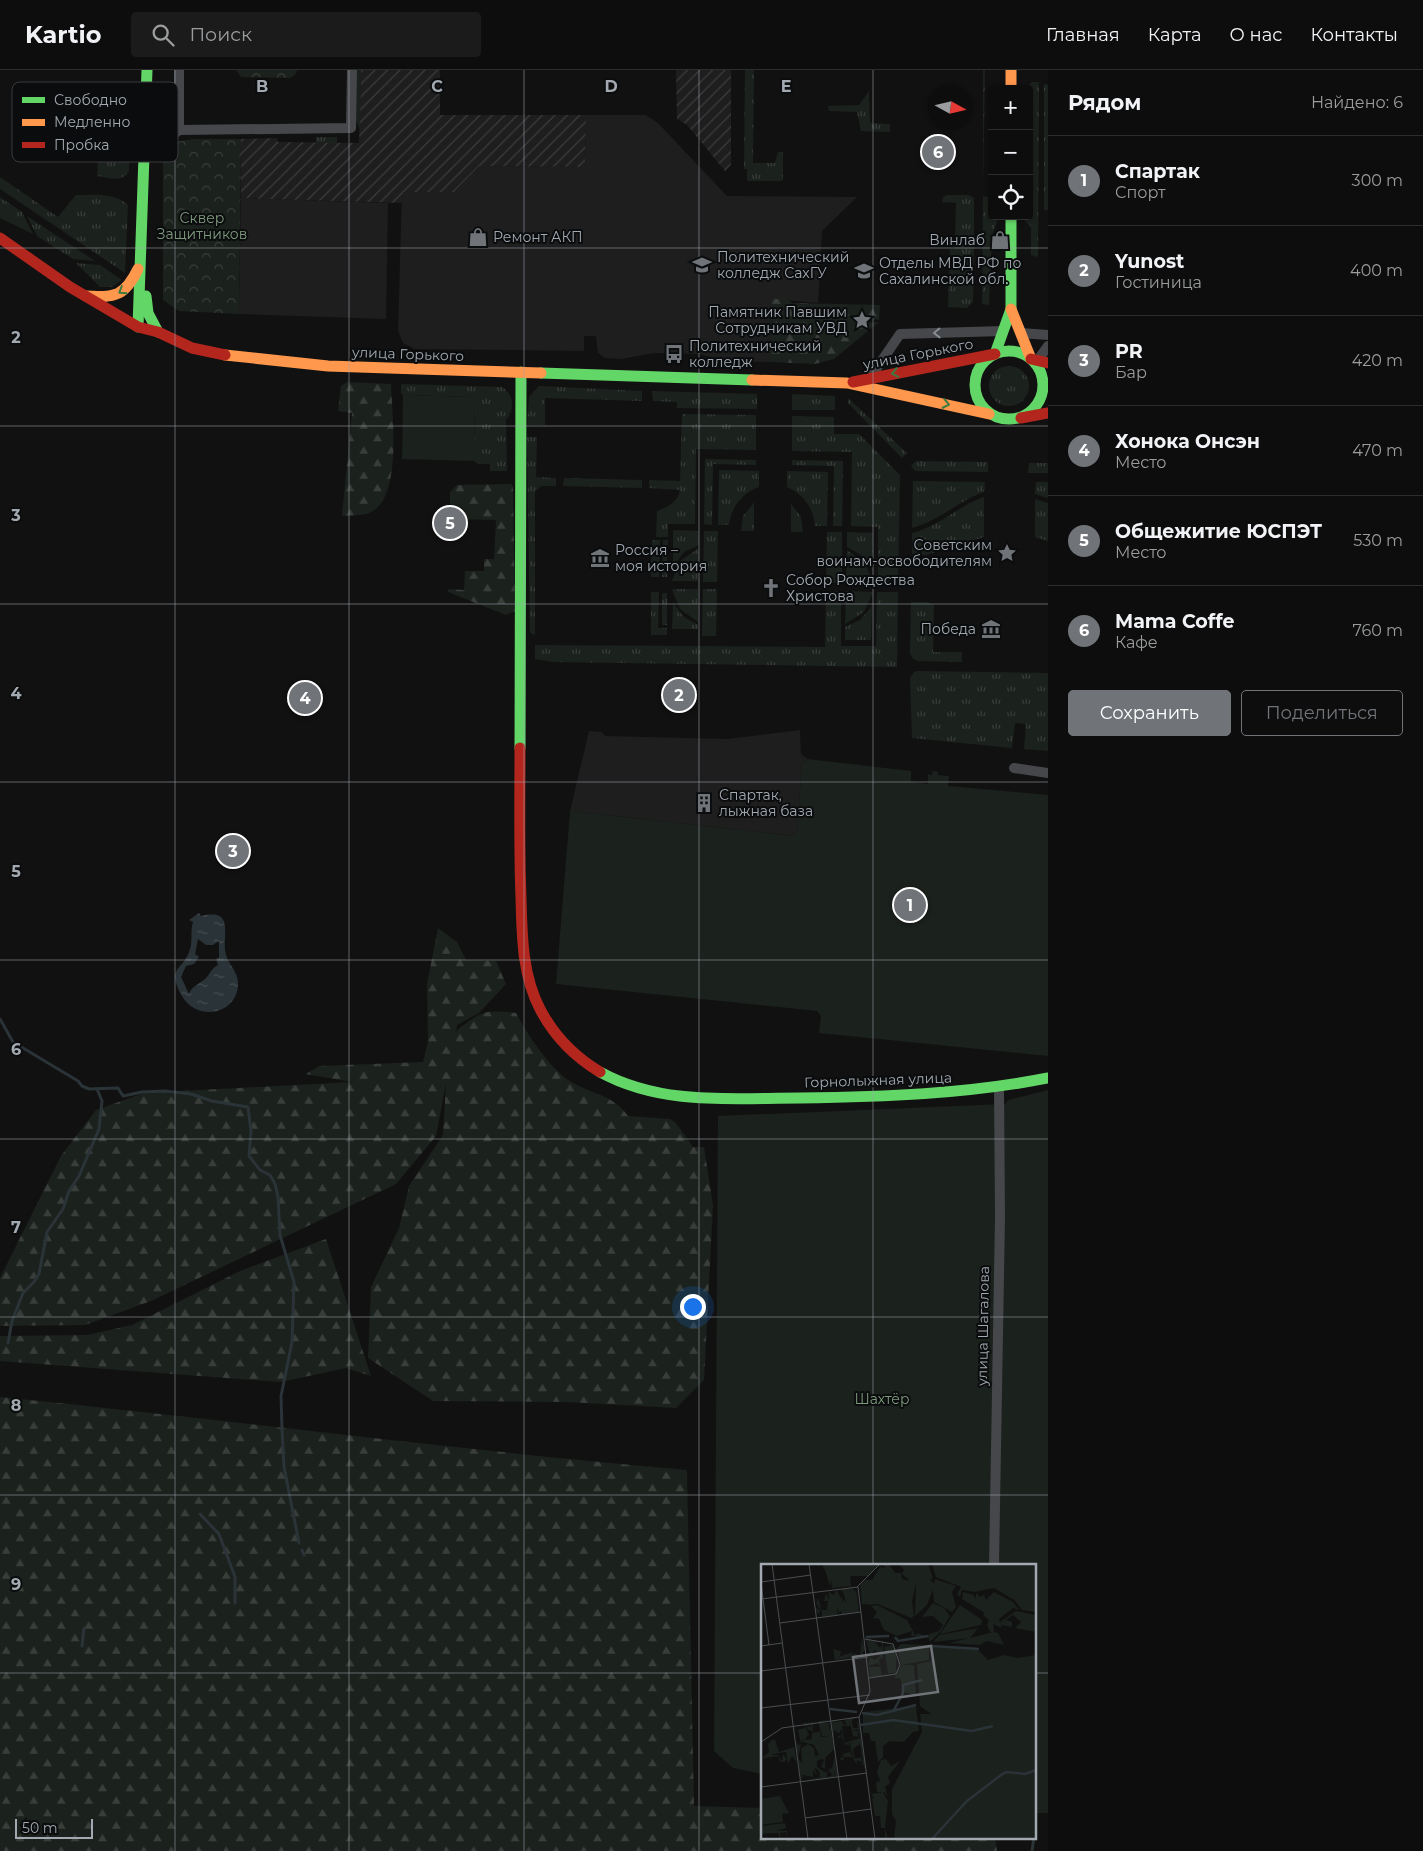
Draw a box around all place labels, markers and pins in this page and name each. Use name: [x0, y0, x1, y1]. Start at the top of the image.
pin: 6: [922, 133, 954, 171]
shop icon: Ремонт АКП: [467, 226, 489, 248]
place label: Ремонт АКП: [493, 228, 583, 246]
shop icon: Винлаб: [989, 229, 1011, 251]
place label: Винлаб: [929, 231, 985, 249]
place label: Политехнический колледж СахГУ: [717, 248, 849, 282]
school or university icon: Политехнический колледж СахГУ: [691, 254, 713, 276]
place label: Отделы МВД РФ по Сахалинской обл.: [879, 254, 1021, 288]
school or university icon: Отделы МВД РФ по Сахалинской обл.: [853, 260, 875, 282]
place label: Памятник Павшим Сотрудникам УВД: [708, 303, 847, 337]
place icon: Памятник Павшим Сотрудникам УВД: [851, 309, 873, 331]
place label: Политехнический колледж: [689, 337, 821, 371]
bus stop icon: Политехнический колледж: [663, 343, 685, 365]
pin: 5: [434, 504, 466, 542]
place label: Советским воинам-освободителям: [817, 536, 992, 570]
place label: Россия – моя история: [615, 541, 707, 575]
place icon: Советским воинам-освободителям: [996, 542, 1018, 564]
museum icon: Россия – моя история: [589, 547, 611, 569]
place label: Собор Рождества Христова: [786, 571, 915, 605]
church icon: Собор Рождества Христова: [760, 577, 782, 599]
museum icon: Победа: [980, 618, 1002, 640]
place label: Победа: [921, 620, 976, 638]
pin: 2: [663, 676, 695, 714]
pin: 4: [289, 679, 321, 717]
place label: Спартак, лыжная база: [719, 786, 813, 820]
building icon: Спартак, лыжная база: [693, 792, 715, 814]
pin: 3: [217, 832, 249, 870]
pin: 1: [894, 886, 926, 924]

